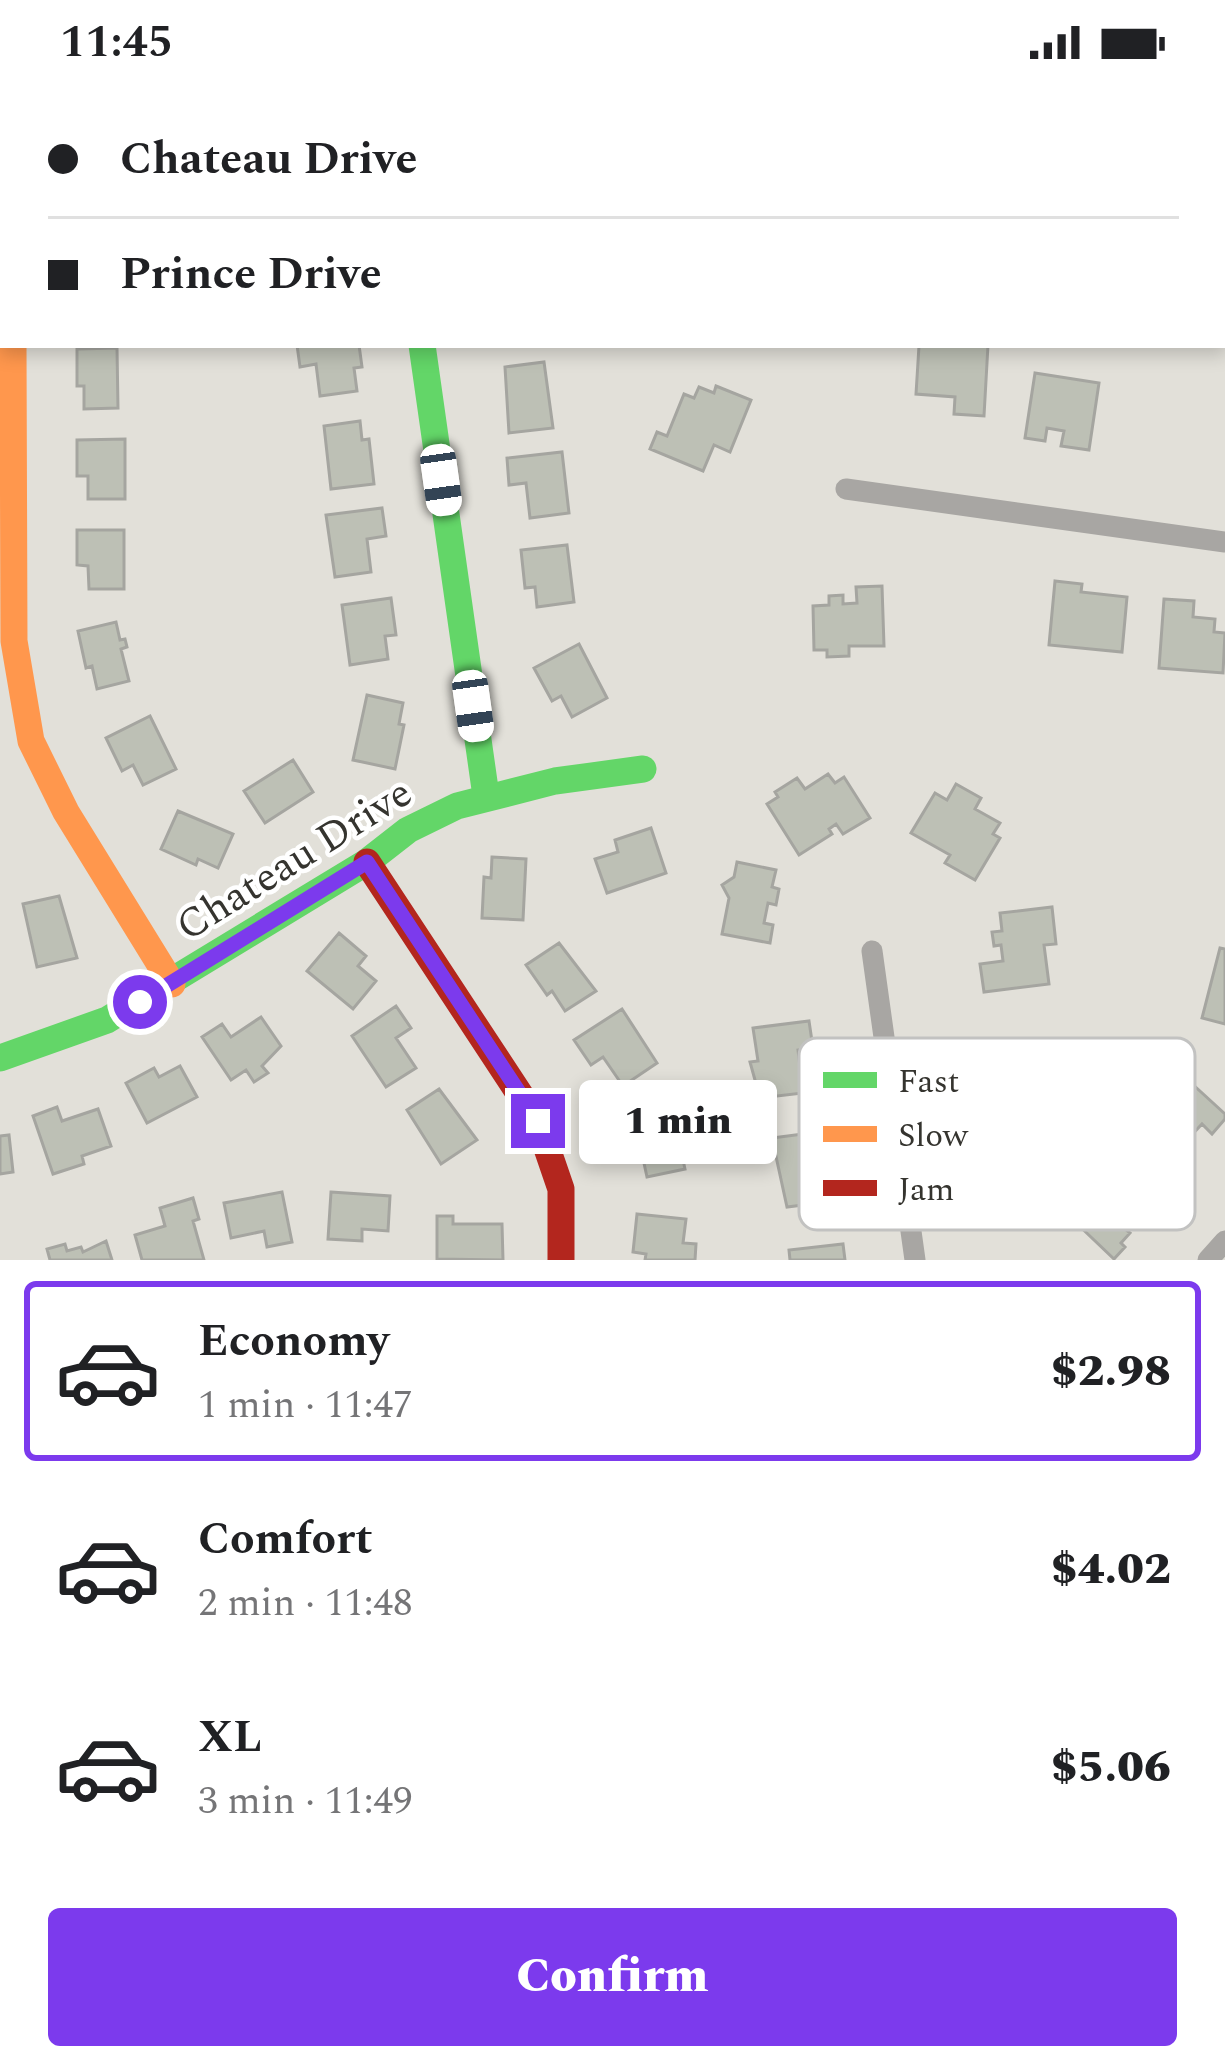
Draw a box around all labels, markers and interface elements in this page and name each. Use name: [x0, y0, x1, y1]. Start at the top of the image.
text: 11:45: [60, 8, 173, 77]
text: Chateau Drive: [120, 125, 418, 194]
text: Prince Drive: [120, 240, 382, 309]
car: [418, 442, 464, 518]
car: [450, 668, 496, 744]
street label: Chateau Drive: [164, 762, 425, 958]
route start: [113, 975, 167, 1029]
legend: [799, 1038, 1195, 1230]
text: Fast: [898, 1057, 959, 1107]
callout: 1 min: [580, 1079, 778, 1163]
text: 1 min: [624, 1092, 732, 1151]
route end: [511, 1094, 565, 1148]
text: Slow: [898, 1111, 969, 1161]
text: Jam: [898, 1165, 954, 1215]
text: Economy: [198, 1307, 389, 1376]
icon: car: [54, 1317, 162, 1425]
text: $2.98: [1050, 1337, 1171, 1406]
text: 1 min · 11:47: [198, 1376, 413, 1435]
text: Comfort: [198, 1505, 373, 1574]
icon: car: [54, 1515, 162, 1623]
text: $4.02: [1050, 1535, 1171, 1604]
text: 2 min · 11:48: [198, 1574, 413, 1633]
text: XL: [198, 1703, 262, 1772]
icon: car: [54, 1713, 162, 1821]
text: $5.06: [1050, 1733, 1171, 1802]
text: 3 min · 11:49: [198, 1772, 413, 1831]
button: Confirm: [48, 1908, 1177, 2046]

